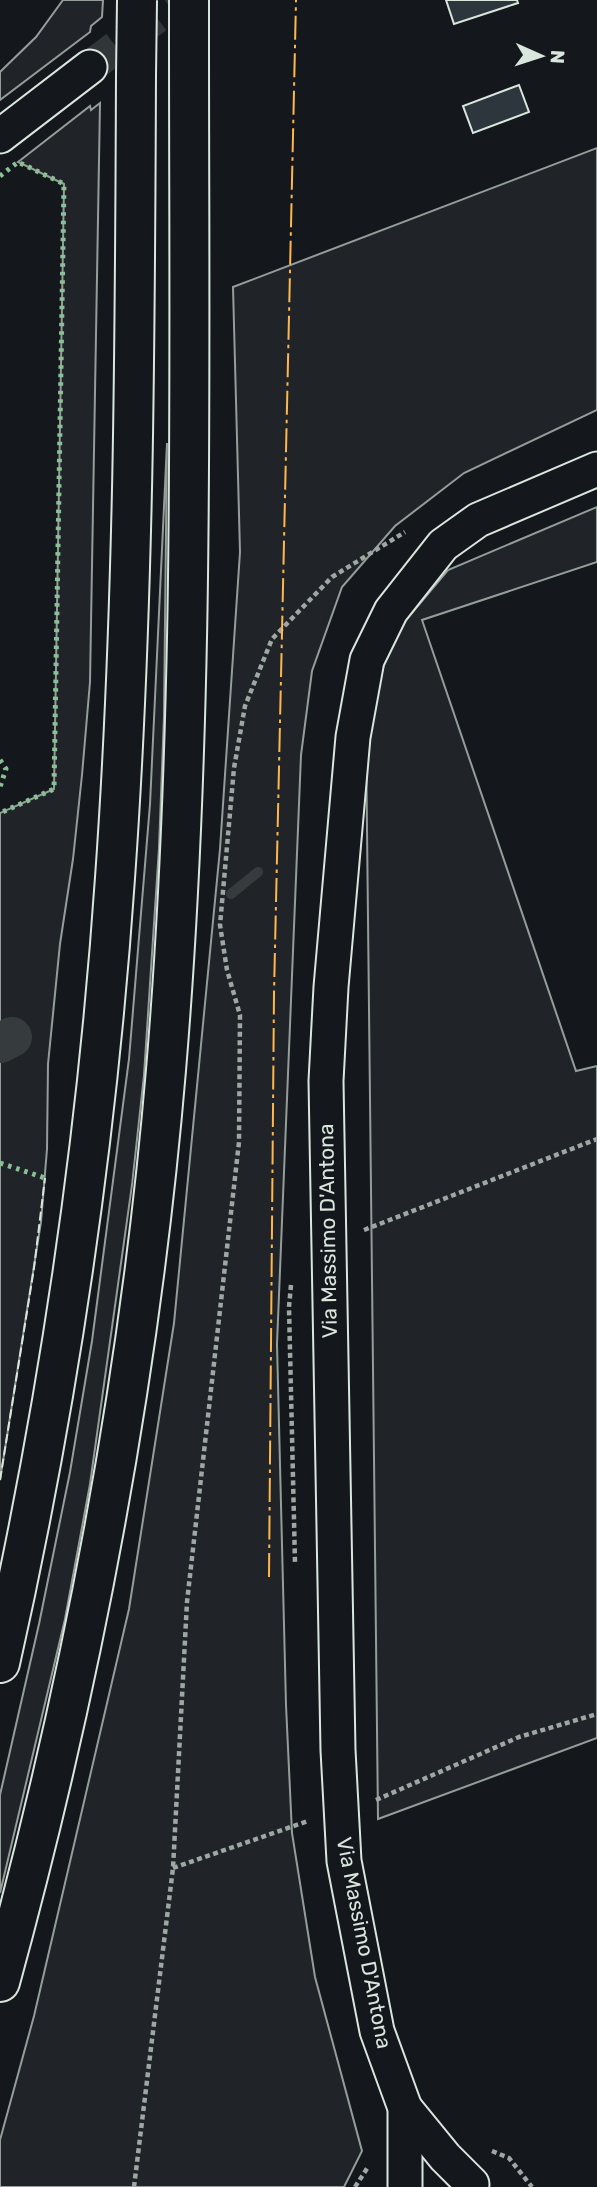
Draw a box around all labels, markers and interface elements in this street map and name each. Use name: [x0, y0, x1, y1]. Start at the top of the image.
north arrow: [506, 21, 576, 91]
text: N: [546, 49, 569, 64]
street label: Via Massimo D'Antona: [313, 1123, 342, 1339]
street label: Via Massimo D'Antona: [332, 1835, 397, 2051]

